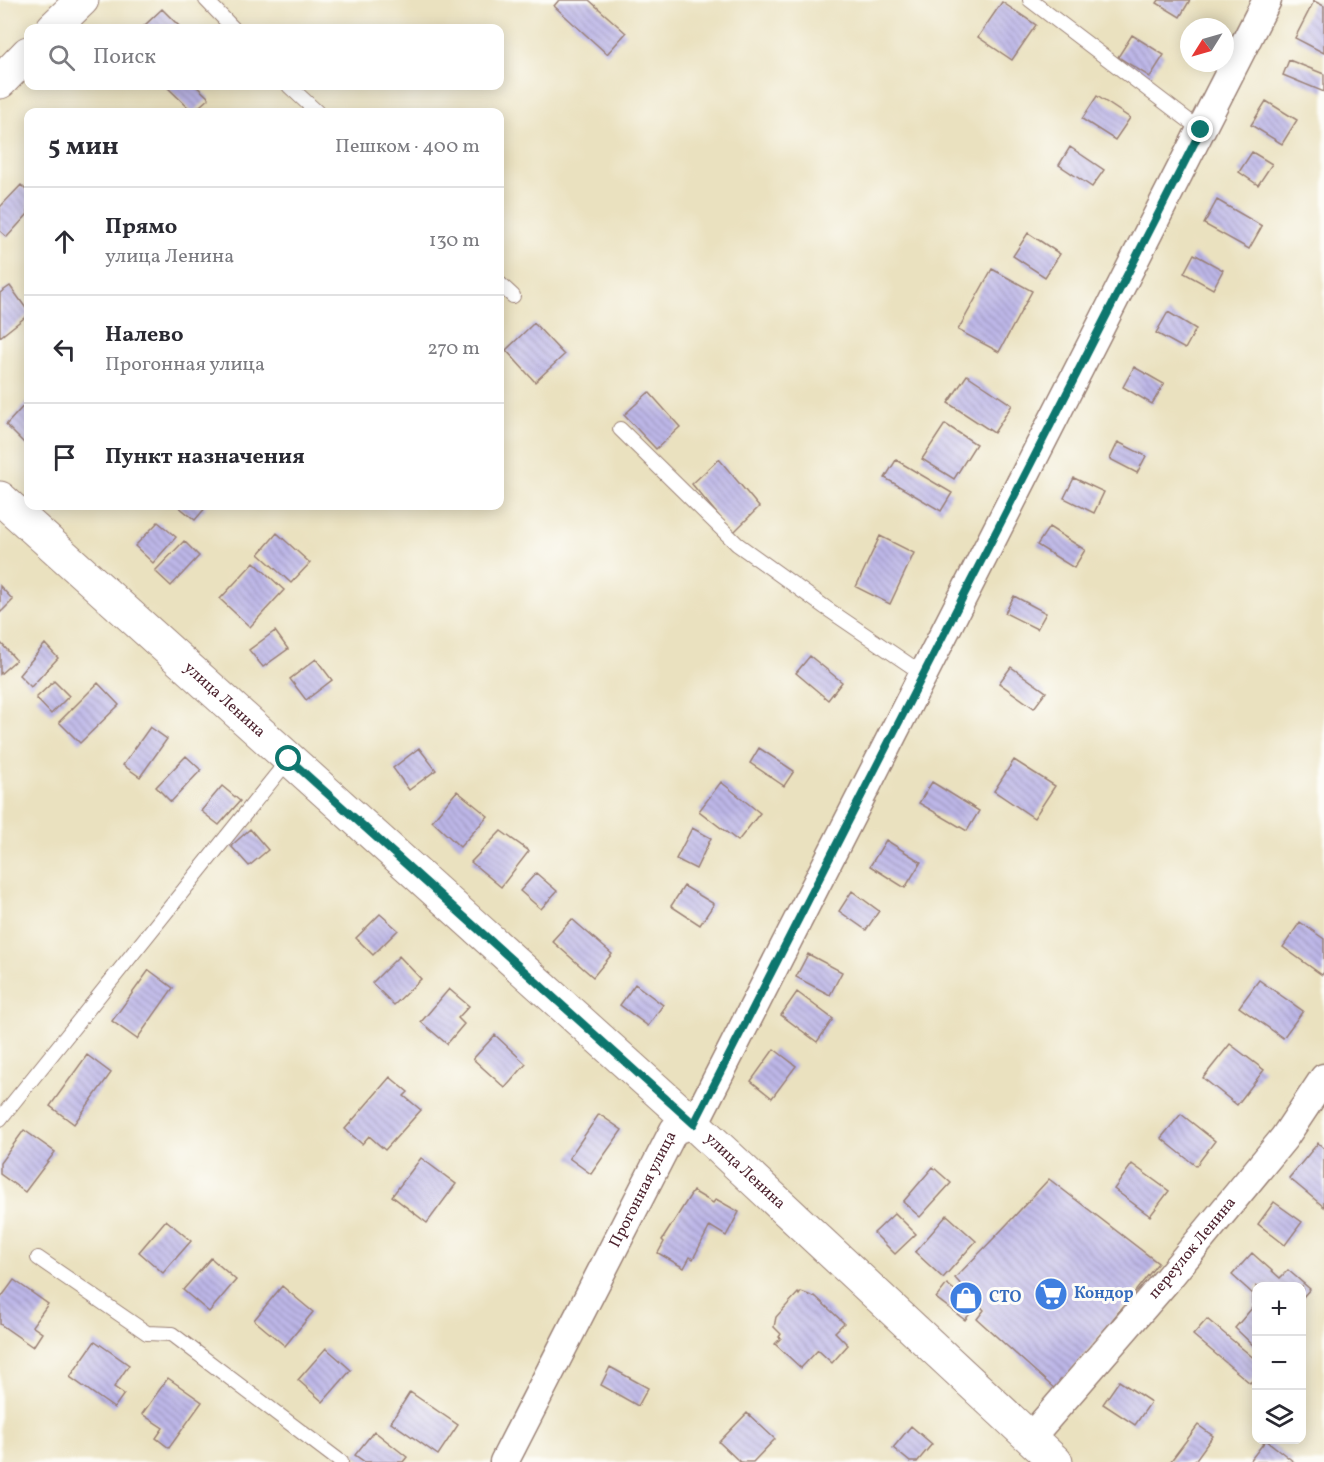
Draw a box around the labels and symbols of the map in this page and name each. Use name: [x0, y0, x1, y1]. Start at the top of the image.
north arrow: [1180, 18, 1234, 72]
route end: [1187, 116, 1213, 142]
street label: улица Ленина: [178, 657, 270, 743]
route start: [275, 745, 301, 771]
street label: Прогонная улица: [604, 1128, 682, 1252]
street label: улица Ленина: [699, 1128, 790, 1215]
street label: переулок Ленина: [1144, 1193, 1242, 1304]
supermarket icon: Кондор: [1033, 1276, 1069, 1312]
shop icon: СТО: [948, 1280, 984, 1316]
place label: Кондор: [1074, 1283, 1134, 1305]
place label: СТО: [989, 1287, 1021, 1309]

